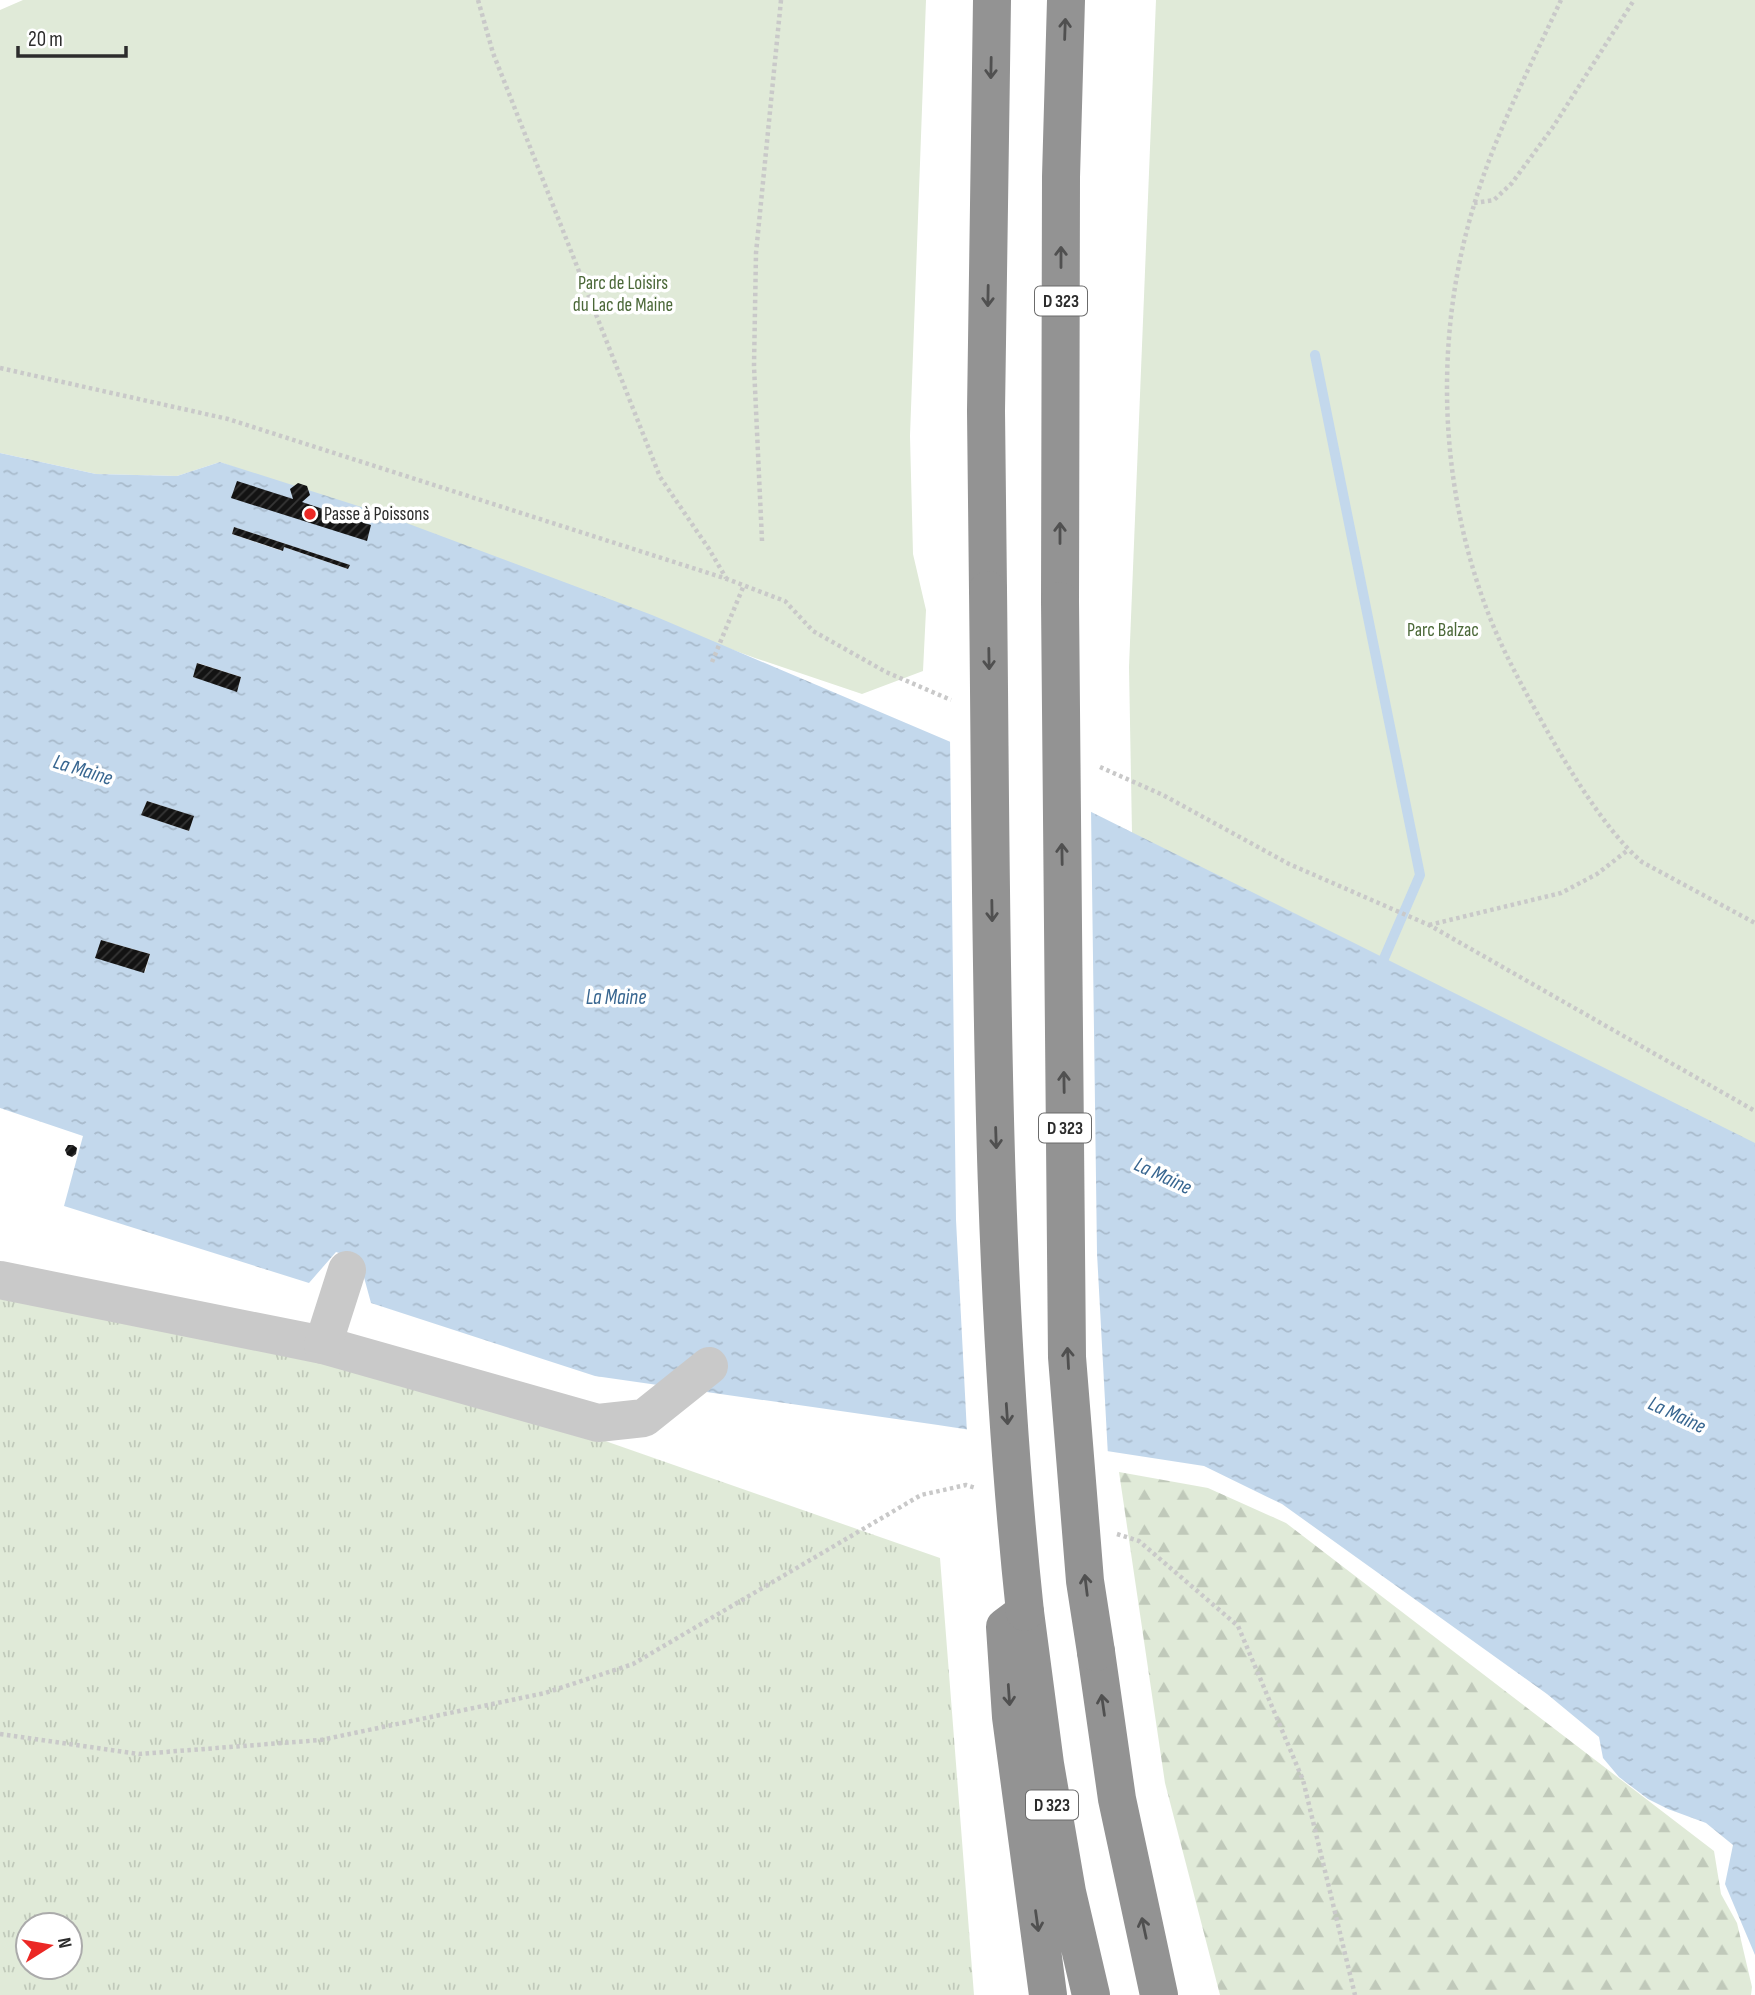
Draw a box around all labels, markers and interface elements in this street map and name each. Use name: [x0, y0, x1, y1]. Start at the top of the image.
scale bar: [18, 14, 126, 58]
one-way arrow: [1059, 18, 1072, 41]
text: 20 m: [28, 27, 63, 52]
one-way arrow: [984, 56, 998, 79]
one-way arrow: [1054, 245, 1068, 268]
park label: Parc de Loisirs du Lac de Maine: [573, 272, 673, 317]
one-way arrow: [981, 284, 994, 307]
road number: D 323: [1035, 286, 1087, 316]
place label: Passe à Poissons: [324, 503, 429, 526]
marker: Passe à Poissons: [302, 506, 318, 522]
one-way arrow: [1053, 522, 1067, 545]
park label: Parc Balzac: [1407, 619, 1479, 642]
one-way arrow: [982, 647, 995, 670]
water label: La Maine: [50, 749, 116, 791]
one-way arrow: [1055, 843, 1069, 866]
one-way arrow: [985, 899, 999, 922]
water label: La Maine: [586, 985, 646, 1010]
one-way arrow: [1057, 1070, 1071, 1093]
road number: D 323: [1039, 1114, 1091, 1142]
one-way arrow: [989, 1126, 1002, 1149]
water label: La Maine: [1130, 1152, 1196, 1200]
one-way arrow: [1061, 1347, 1074, 1370]
water label: La Maine: [1644, 1391, 1710, 1439]
one-way arrow: [1001, 1403, 1014, 1425]
one-way arrow: [1079, 1574, 1092, 1597]
one-way arrow: [1003, 1683, 1016, 1706]
one-way arrow: [1097, 1694, 1110, 1716]
road number: D 323: [1026, 1790, 1078, 1819]
one-way arrow: [1030, 1909, 1043, 1932]
north arrow: [14, 1911, 84, 1981]
one-way arrow: [1137, 1917, 1151, 1940]
text: N: [52, 1936, 76, 1950]

